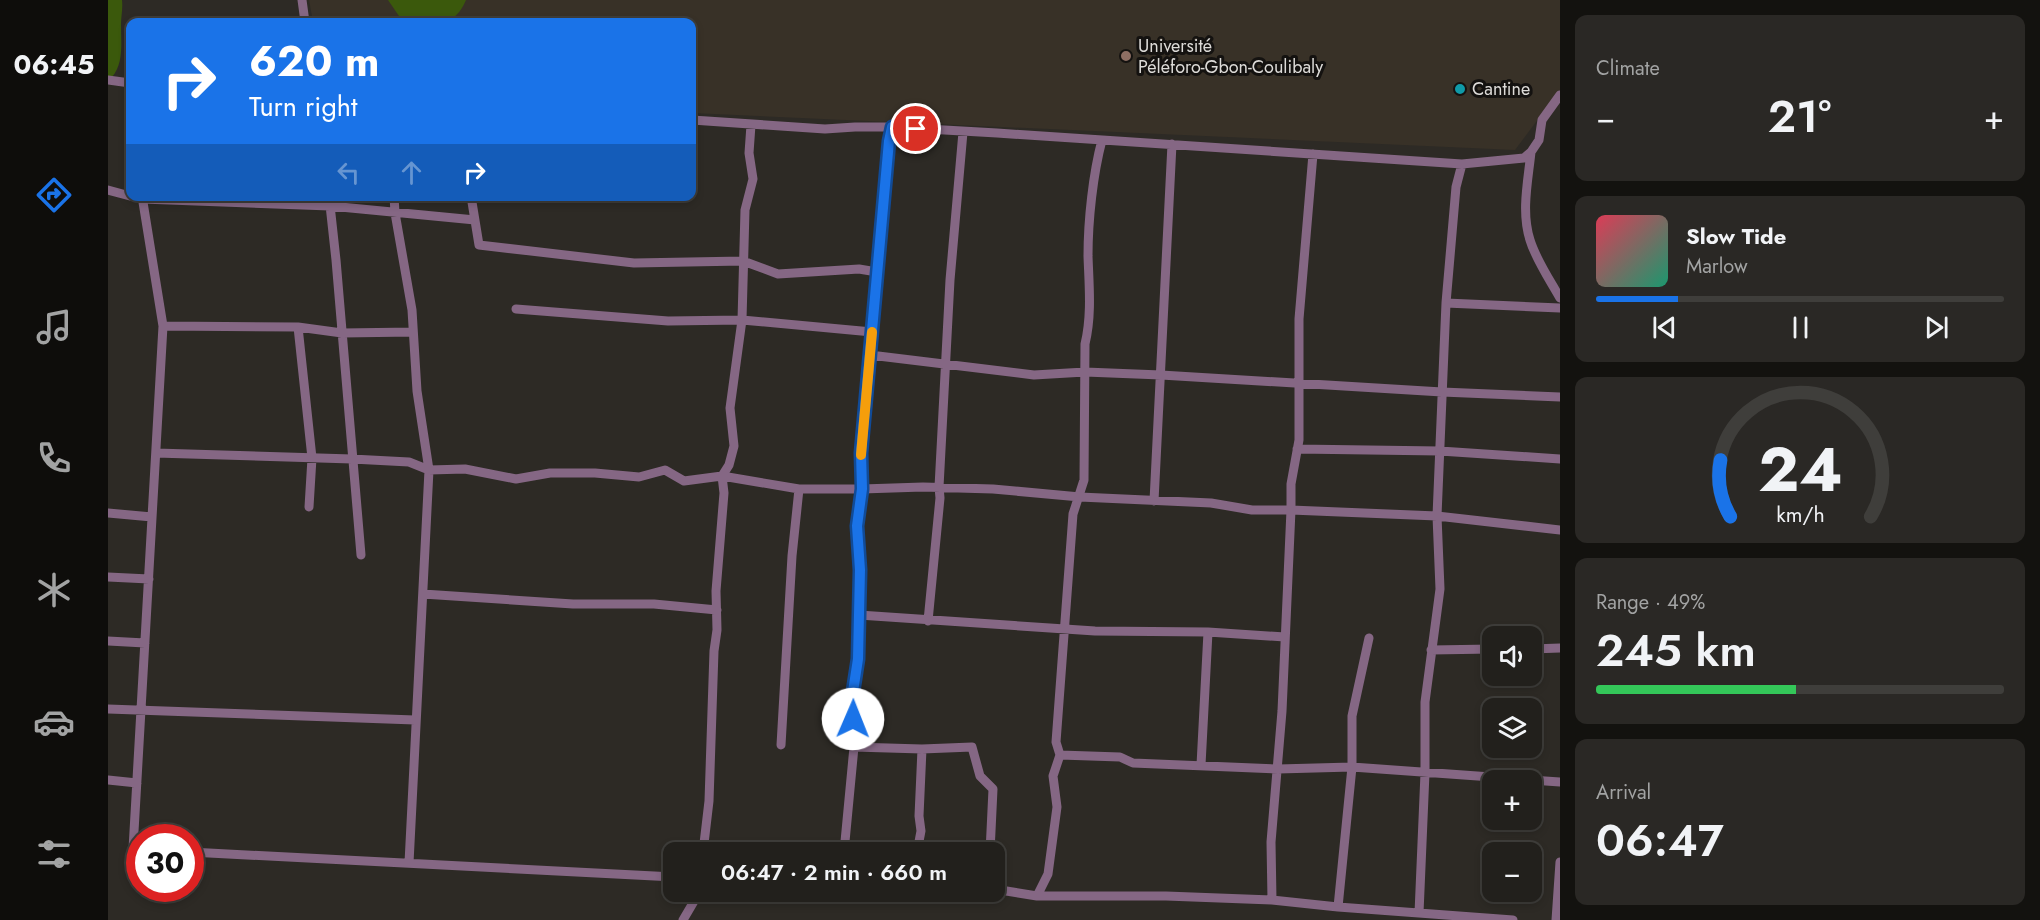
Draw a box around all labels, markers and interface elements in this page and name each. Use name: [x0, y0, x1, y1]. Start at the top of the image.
text: 620 m: [249, 31, 380, 92]
place label: Université Péléforo-Gbon-Coulibaly: [1138, 33, 1323, 80]
icon: right: [150, 42, 228, 120]
text: 06:45: [14, 45, 94, 84]
marker: Université Péléforo-Gbon-Coulibaly: [1119, 49, 1133, 63]
text: Climate: [1596, 54, 1660, 83]
place label: Cantine: [1472, 76, 1530, 102]
marker: Cantine: [1453, 82, 1467, 96]
text: 21°: [1768, 84, 1831, 149]
text: Turn right: [249, 87, 357, 126]
text: −: [1596, 94, 1615, 141]
text: +: [1984, 94, 2004, 141]
pin: [890, 103, 941, 154]
icon: arrive: [899, 112, 932, 145]
icon: left: [332, 156, 365, 189]
icon: ahead: [395, 156, 428, 189]
icon: right: [458, 156, 491, 189]
icon: directions: [33, 174, 75, 216]
text: Slow Tide: [1686, 220, 1786, 252]
text: Marlow: [1686, 252, 1748, 281]
icon: music: [33, 306, 75, 348]
icon: previous: [1648, 311, 1681, 344]
icon: pause: [1784, 311, 1817, 344]
icon: next: [1920, 311, 1953, 344]
text: 24: [1758, 424, 1842, 514]
icon: phone: [33, 437, 75, 479]
text: km/h: [1776, 499, 1824, 530]
icon: climate: [33, 569, 75, 611]
text: Range · 49%: [1596, 588, 1705, 617]
text: 245 km: [1596, 618, 1756, 683]
map controls: [1482, 626, 1542, 902]
button: sound: [1482, 626, 1542, 686]
position arrow: [821, 687, 885, 751]
button: layers: [1482, 698, 1542, 758]
icon: car: [33, 701, 75, 743]
button: +: [1482, 770, 1542, 830]
text: Arrival: [1596, 778, 1651, 807]
text: 06:47: [1596, 808, 1724, 873]
speed limit sign: 30: [126, 824, 204, 902]
icon: filters: [33, 833, 75, 875]
button: −: [1482, 842, 1542, 902]
text: 06:47 · 2 min · 660 m: [721, 856, 947, 888]

